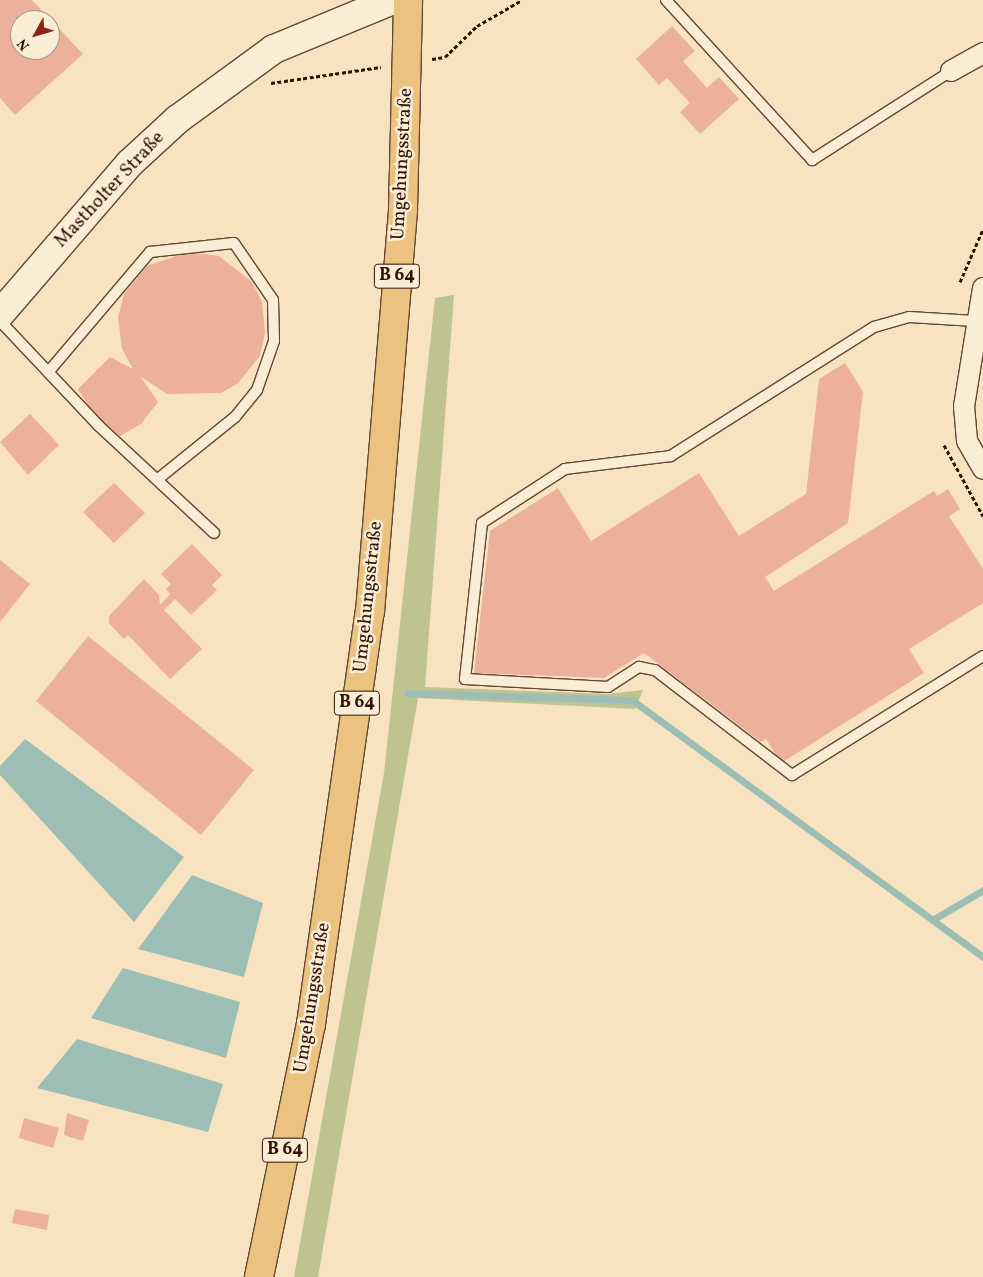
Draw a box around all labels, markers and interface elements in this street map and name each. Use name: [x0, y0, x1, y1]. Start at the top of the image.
north arrow: [10, 10, 60, 60]
text: N: [13, 34, 34, 54]
street label: Umgehungsstraße: [388, 87, 418, 241]
street label: Mastholter Straße: [50, 127, 170, 253]
road number: B 64: [373, 260, 421, 292]
street label: Umgehungsstraße: [350, 520, 388, 674]
road number: B 64: [333, 688, 381, 718]
street label: Umgehungsstraße: [290, 921, 336, 1075]
road number: B 64: [261, 1134, 309, 1166]

